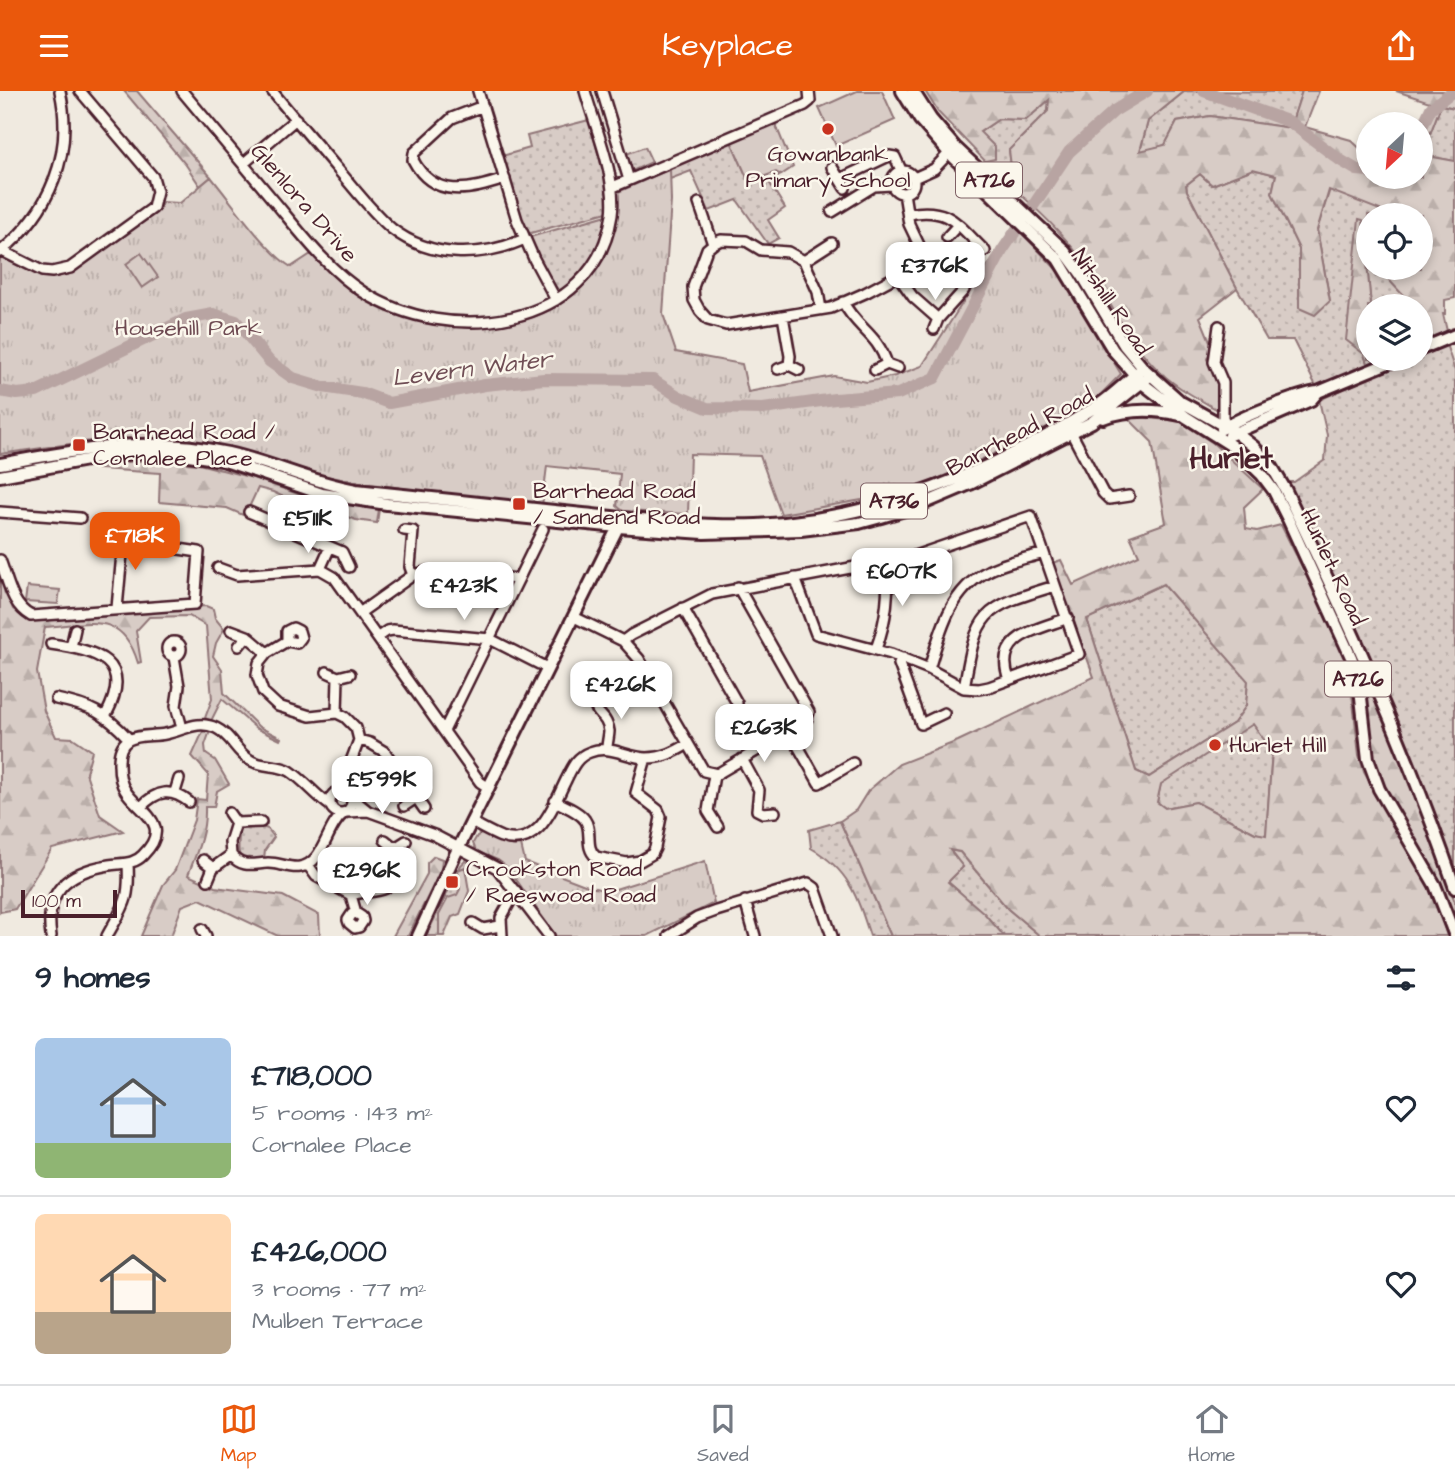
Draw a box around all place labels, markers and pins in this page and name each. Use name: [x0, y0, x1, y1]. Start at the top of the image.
marker: Gowanbank Primary School: [820, 121, 836, 137]
place label: Gowanbank Primary School: [745, 138, 911, 197]
pin: £376K: [886, 243, 984, 302]
place label: Barrhead Road / Cornalee Place: [93, 416, 275, 474]
marker: Barrhead Road / Cornalee Place: [71, 437, 87, 453]
place label: Barrhead Road / Sandend Road: [533, 475, 700, 533]
pin: £511K: [259, 496, 357, 555]
marker: Barrhead Road / Sandend Road: [511, 496, 527, 512]
pin: £718K: [86, 512, 184, 572]
pin: £607K: [853, 549, 951, 608]
pin: £423K: [415, 563, 513, 622]
pin: £426K: [572, 661, 670, 721]
pin: £263K: [715, 705, 813, 764]
place label: Hurlet Hill: [1229, 729, 1327, 761]
marker: Hurlet Hill: [1207, 737, 1223, 753]
pin: £599K: [333, 757, 431, 816]
pin: £296K: [318, 847, 416, 907]
place label: Crookston Road / Raeswood Road: [466, 853, 656, 911]
marker: Crookston Road / Raeswood Road: [444, 874, 460, 890]

